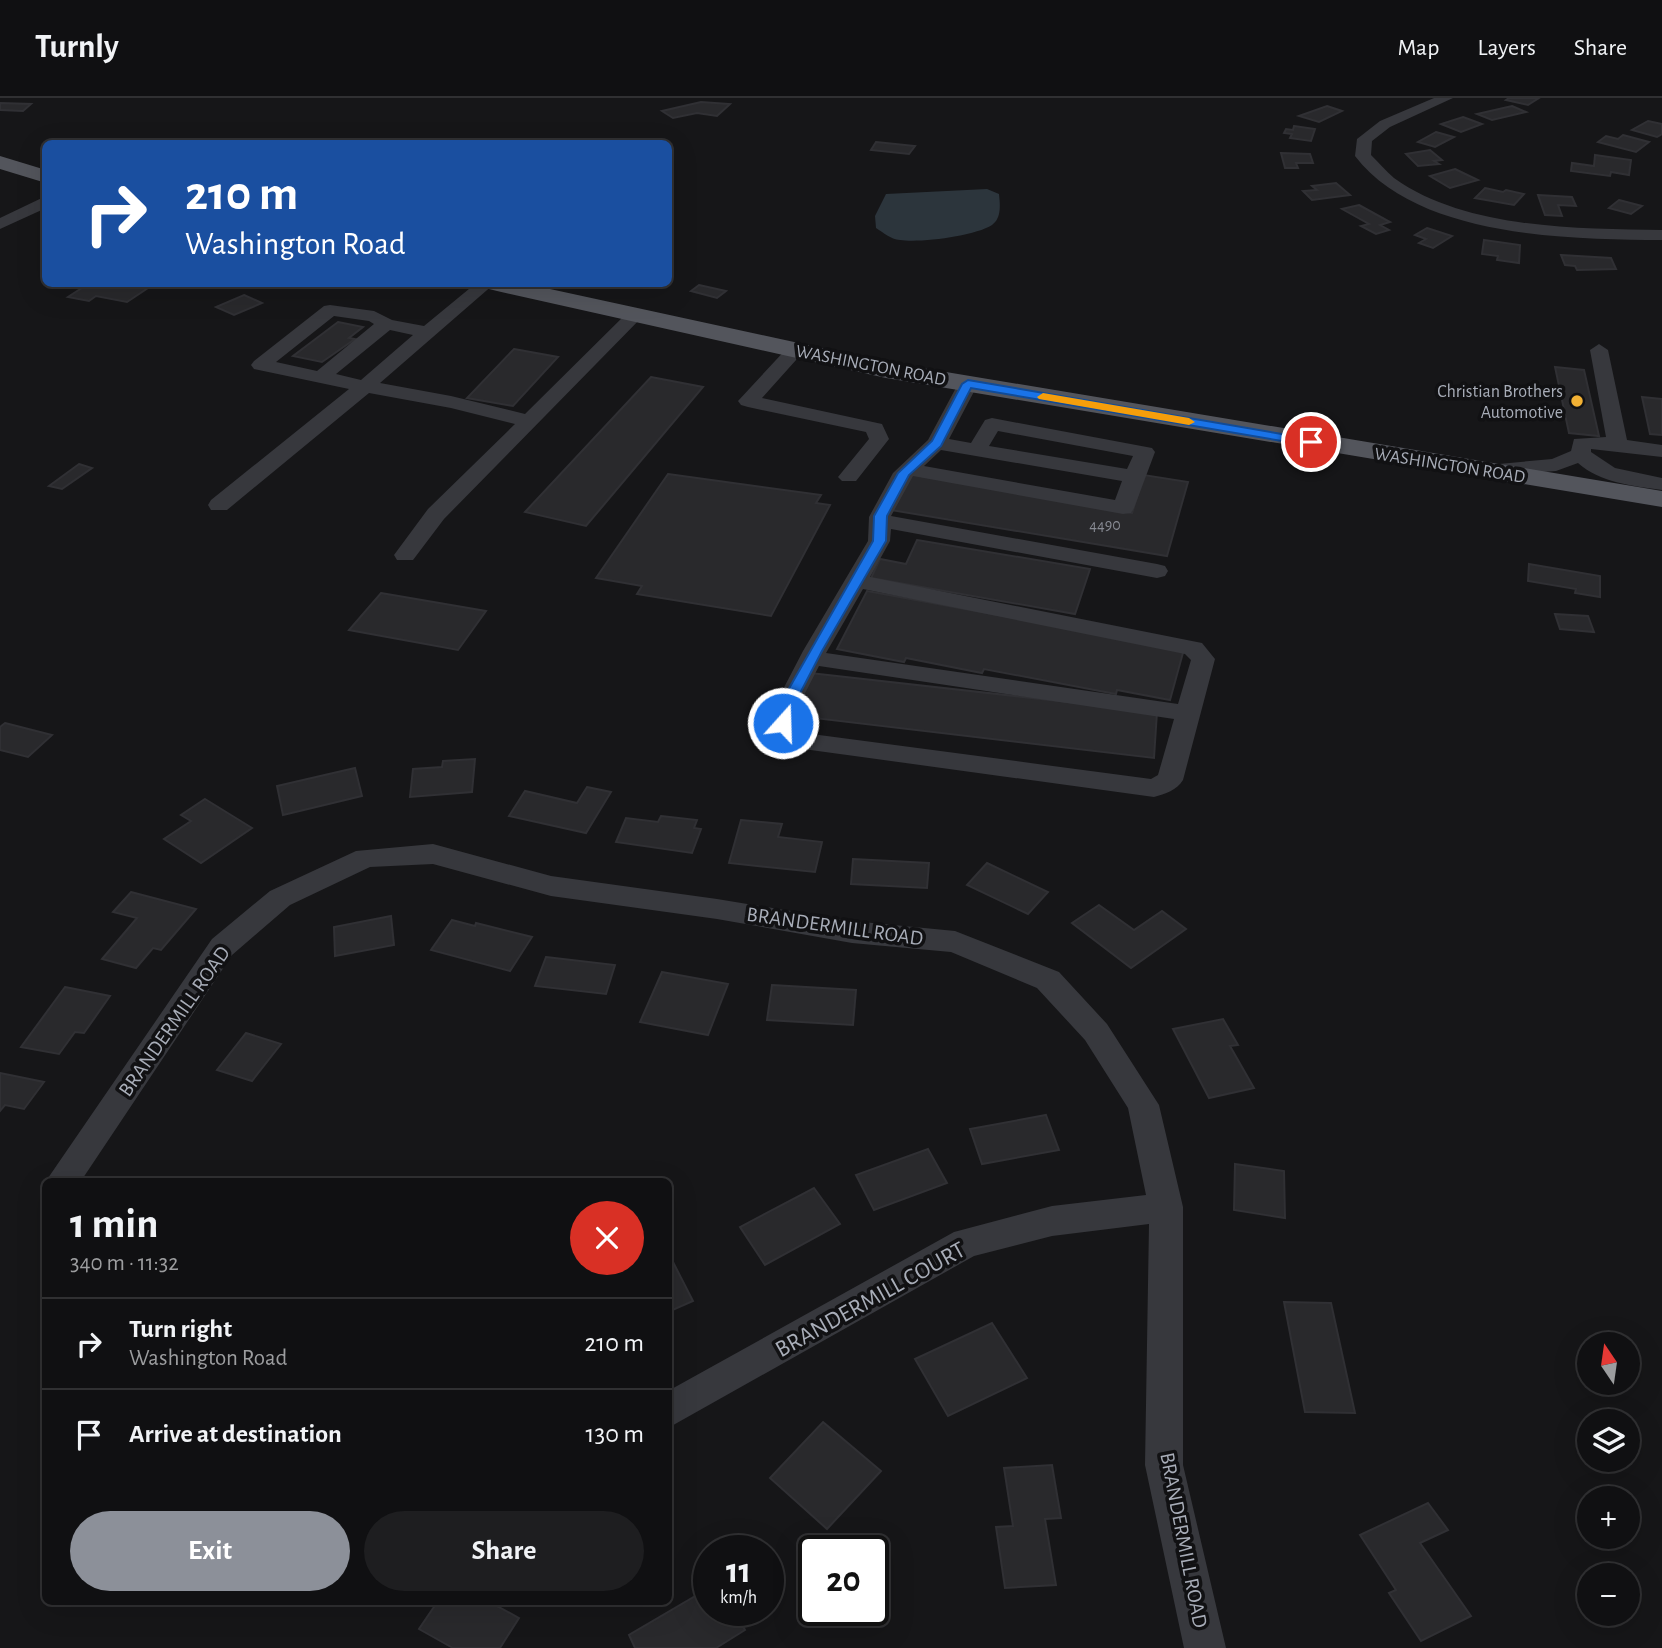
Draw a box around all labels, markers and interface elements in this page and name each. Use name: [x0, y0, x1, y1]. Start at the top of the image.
text: Turnly: [35, 31, 119, 64]
text: Map: [1397, 36, 1439, 60]
text: Layers: [1477, 36, 1536, 60]
text: Share: [1574, 36, 1627, 60]
icon: right: [70, 168, 161, 259]
text: 210 m: [185, 170, 298, 219]
text: Washington Road: [185, 228, 406, 260]
street label: WASHINGTON ROAD: [794, 343, 947, 389]
place label: Christian Brothers Automotive: [1437, 383, 1563, 422]
marker: Christian Brothers Automotive: [1569, 393, 1585, 409]
pin: [1281, 412, 1341, 472]
icon: arrive: [1292, 423, 1330, 461]
street label: WASHINGTON ROAD: [1373, 445, 1526, 487]
house number: 4490: [1089, 517, 1121, 533]
position arrow: [746, 686, 820, 760]
street label: BRANDERMILL ROAD: [745, 904, 925, 949]
street label: BRANDERMILL ROAD: [115, 942, 234, 1100]
button: close: [570, 1201, 644, 1275]
text: 1 min: [70, 1203, 159, 1245]
street label: BRANDERMILL COURT: [771, 1238, 970, 1362]
text: 340 m · 11:32: [70, 1252, 179, 1275]
text: Turn right: [129, 1316, 232, 1342]
icon: right: [70, 1325, 108, 1363]
text: 210 m: [584, 1330, 644, 1356]
north arrow: [1577, 1332, 1640, 1395]
map controls: [1577, 1332, 1640, 1626]
text: Washington Road: [129, 1347, 288, 1370]
button: layers: [1577, 1409, 1640, 1472]
icon: arrive: [70, 1416, 108, 1454]
text: Arrive at destination: [129, 1421, 342, 1447]
text: 130 m: [586, 1421, 644, 1447]
street label: BRANDERMILL ROAD: [1156, 1451, 1211, 1630]
button: +: [1577, 1486, 1640, 1549]
button: Exit: [70, 1511, 350, 1591]
button: Share: [364, 1511, 644, 1591]
speed limit sign: 20: [798, 1535, 889, 1626]
text: 11: [726, 1554, 751, 1589]
button: −: [1577, 1563, 1640, 1626]
text: km/h: [720, 1589, 757, 1607]

